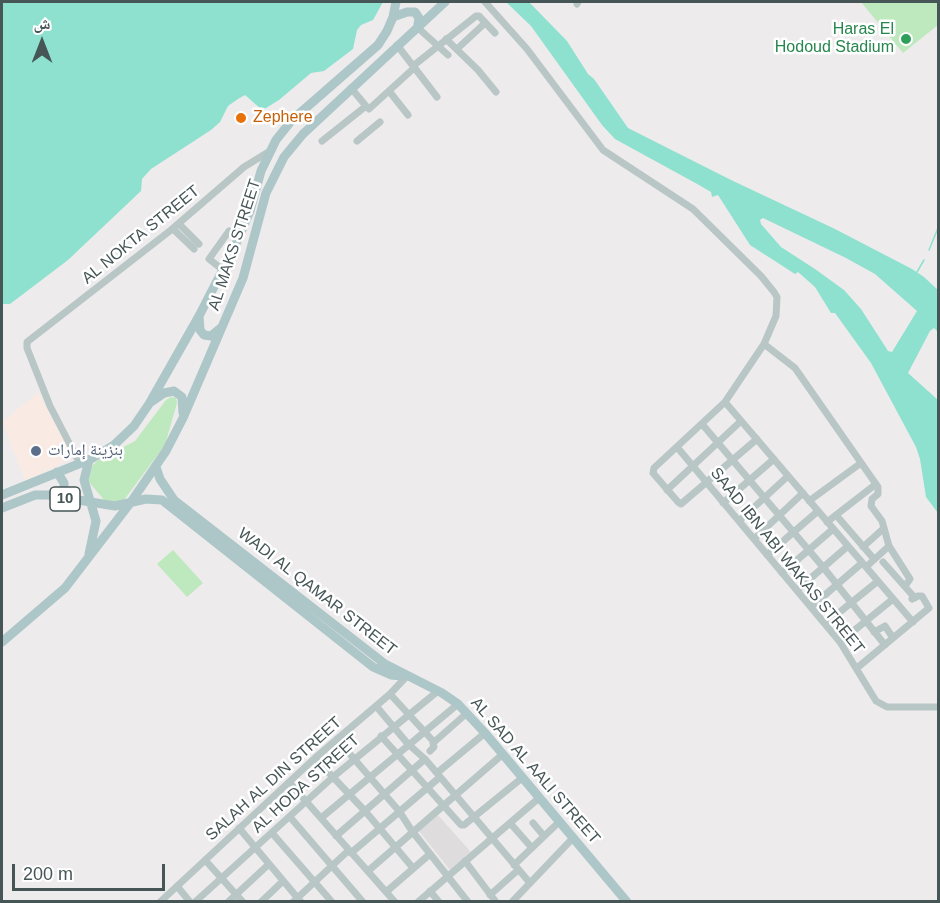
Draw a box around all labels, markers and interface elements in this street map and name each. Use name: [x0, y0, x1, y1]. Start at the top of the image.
north arrow: [12, 12, 72, 72]
text: ش: [34, 15, 50, 32]
place label: Haras El Hodoud Stadium: [775, 20, 894, 58]
marker: Haras El Hodoud Stadium: [899, 32, 913, 46]
place label: Zephere: [253, 108, 313, 128]
marker: Zephere: [234, 111, 248, 125]
street label: AL MAKS STREET: [205, 177, 265, 313]
street label: AL NOKTA STREET: [78, 182, 204, 288]
place label: بنزينة إمارات: [48, 441, 123, 461]
marker: بنزينة إمارات: [29, 444, 43, 458]
street label: SAAD IBN ABI WAKAS STREET: [706, 464, 868, 658]
road number: 10: [50, 487, 80, 511]
street label: WADI AL QAMAR STREET: [234, 524, 400, 660]
street label: AL SAD AL AALI STREET: [466, 694, 604, 848]
street label: SALAH AL DIN STREET: [202, 713, 346, 845]
street label: AL HODA STREET: [248, 731, 364, 837]
scale bar: [15, 852, 168, 890]
text: 200 m: [23, 864, 73, 884]

